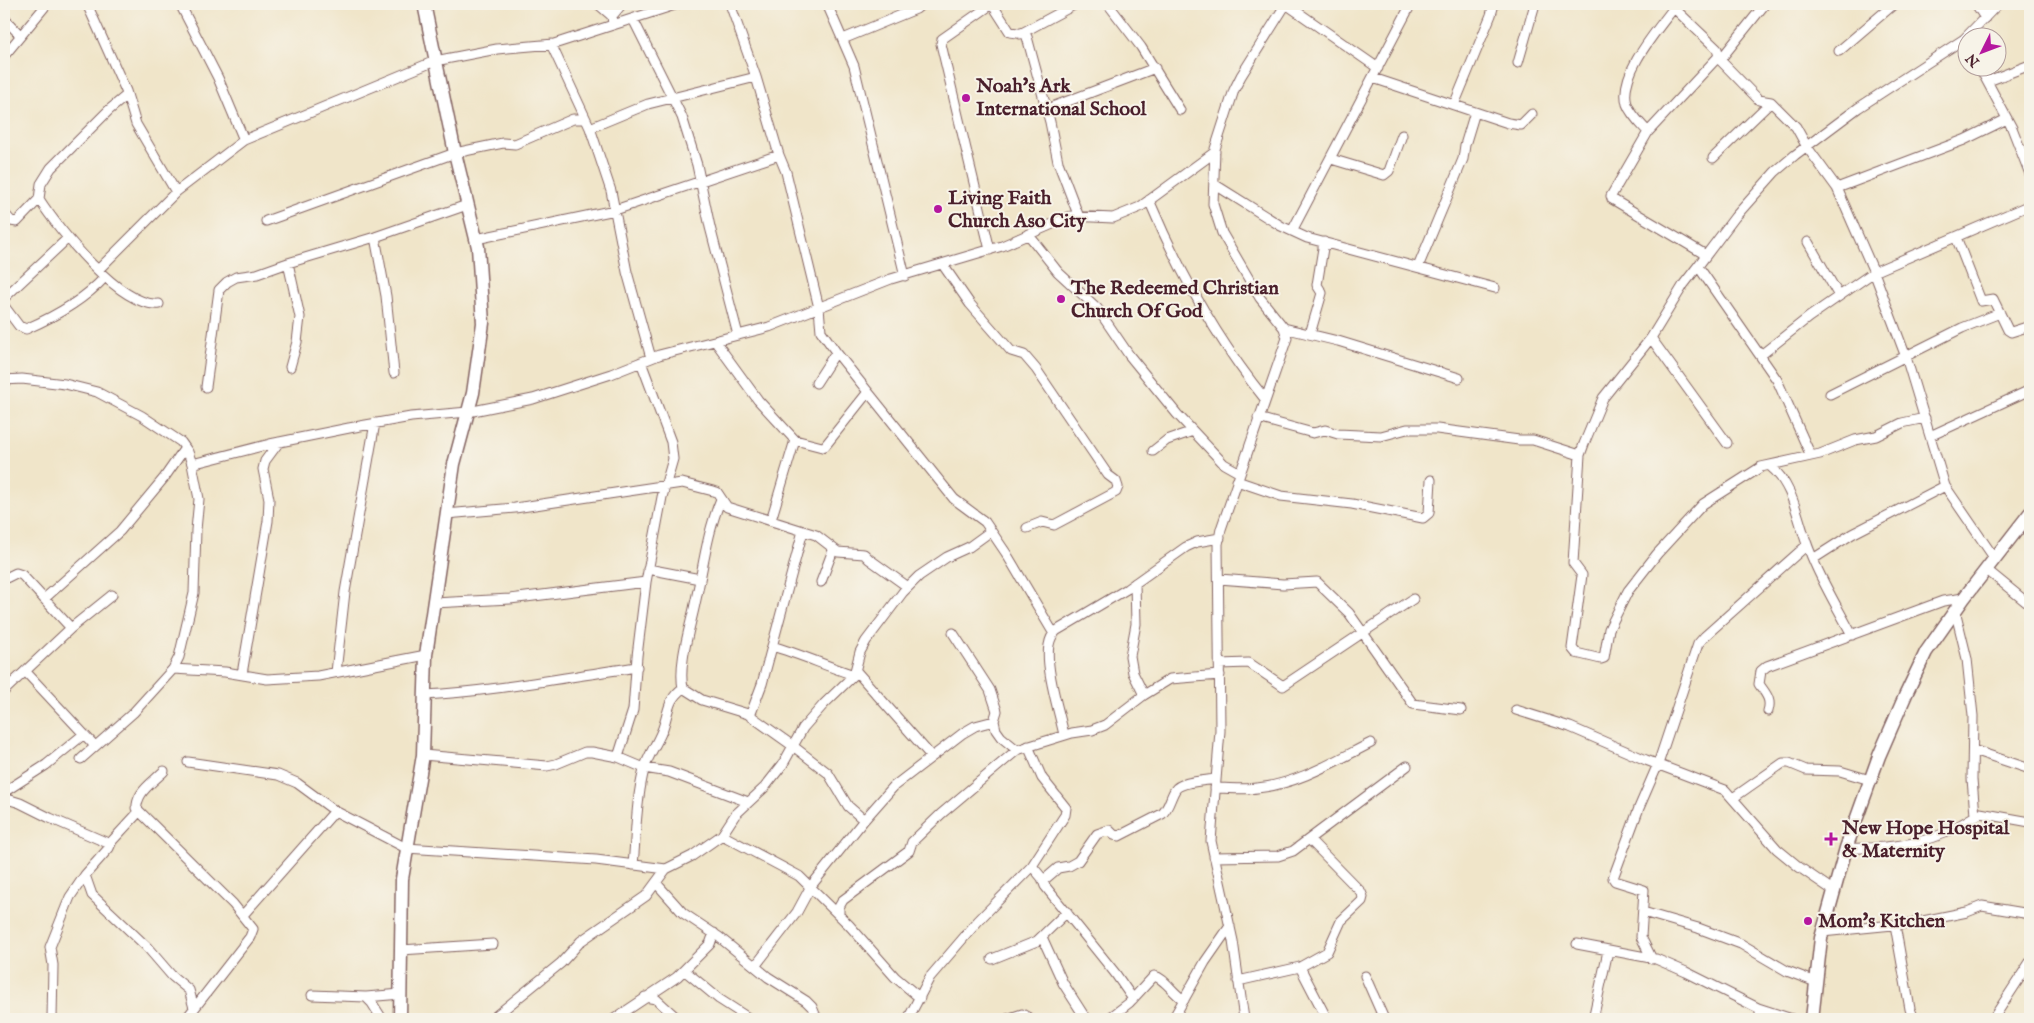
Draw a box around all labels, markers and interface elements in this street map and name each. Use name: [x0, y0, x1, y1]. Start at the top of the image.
north arrow: [1956, 28, 2006, 78]
text: N: [1962, 50, 1984, 71]
place label: Noah's Ark International School: [975, 74, 1147, 122]
marker: Noah's Ark International School: [960, 92, 972, 104]
place label: Living Faith Church Aso City: [948, 186, 1087, 234]
marker: Living Faith Church Aso City: [932, 203, 944, 215]
place label: The Redeemed Christian Church Of God: [1070, 276, 1279, 324]
marker: The Redeemed Christian Church Of God: [1055, 293, 1067, 305]
place label: New Hope Hospital & Maternity: [1841, 816, 2010, 864]
marker: New Hope Hospital & Maternity: [1824, 832, 1838, 846]
place label: Mom's Kitchen: [1818, 909, 1946, 934]
marker: Mom's Kitchen: [1802, 915, 1814, 927]

